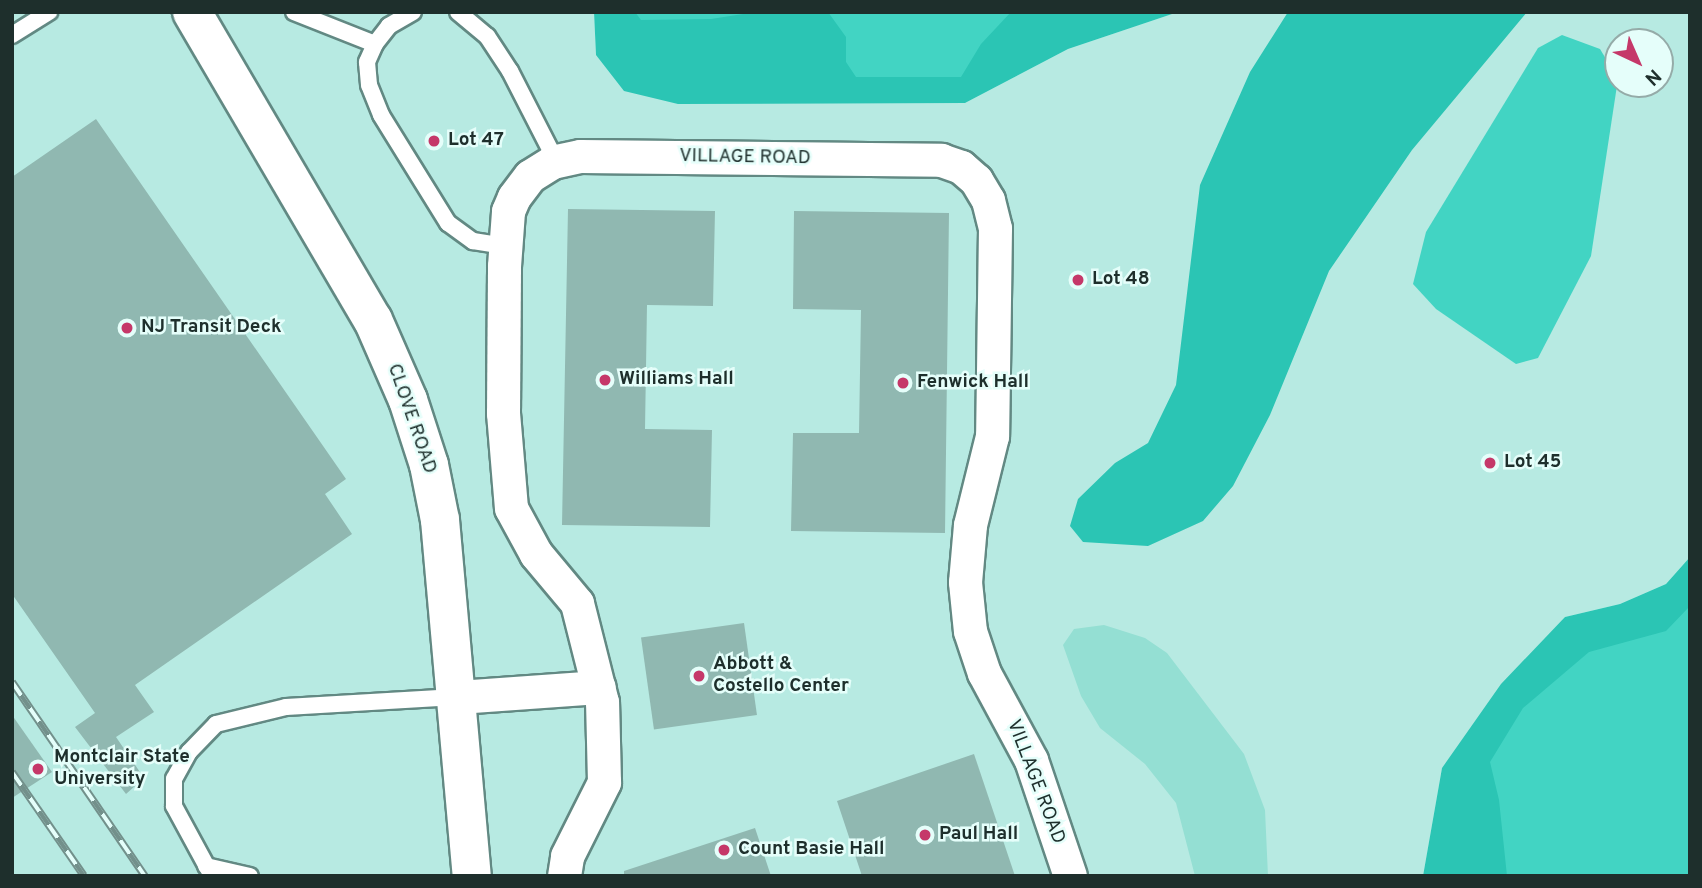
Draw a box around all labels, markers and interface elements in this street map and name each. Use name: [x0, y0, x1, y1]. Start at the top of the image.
north arrow: [1604, 28, 1674, 98]
text: N: [1639, 63, 1665, 90]
place label: Lot 47: [448, 130, 504, 152]
marker: Lot 47: [426, 133, 442, 149]
street label: VILLAGE ROAD: [679, 145, 811, 171]
place label: Lot 48: [1092, 269, 1150, 291]
marker: Lot 48: [1070, 272, 1086, 288]
place label: NJ Transit Deck: [141, 317, 282, 339]
marker: NJ Transit Deck: [119, 320, 135, 336]
street label: CLOVE ROAD: [382, 361, 440, 477]
place label: Williams Hall: [619, 369, 734, 391]
marker: Williams Hall: [597, 372, 613, 388]
place label: Fenwick Hall: [917, 372, 1029, 394]
marker: Fenwick Hall: [895, 375, 911, 391]
place label: Lot 45: [1504, 452, 1561, 474]
marker: Lot 45: [1482, 455, 1498, 471]
place label: Abbott & Costello Center: [713, 654, 849, 698]
marker: Abbott & Costello Center: [691, 668, 707, 684]
street label: VILLAGE ROAD: [1001, 717, 1069, 847]
place label: Montclair State University: [54, 747, 190, 791]
marker: Montclair State University: [28, 759, 48, 779]
place label: Paul Hall: [939, 824, 1018, 846]
marker: Paul Hall: [917, 827, 933, 843]
place label: Count Basie Hall: [738, 839, 885, 861]
marker: Count Basie Hall: [716, 842, 732, 858]

